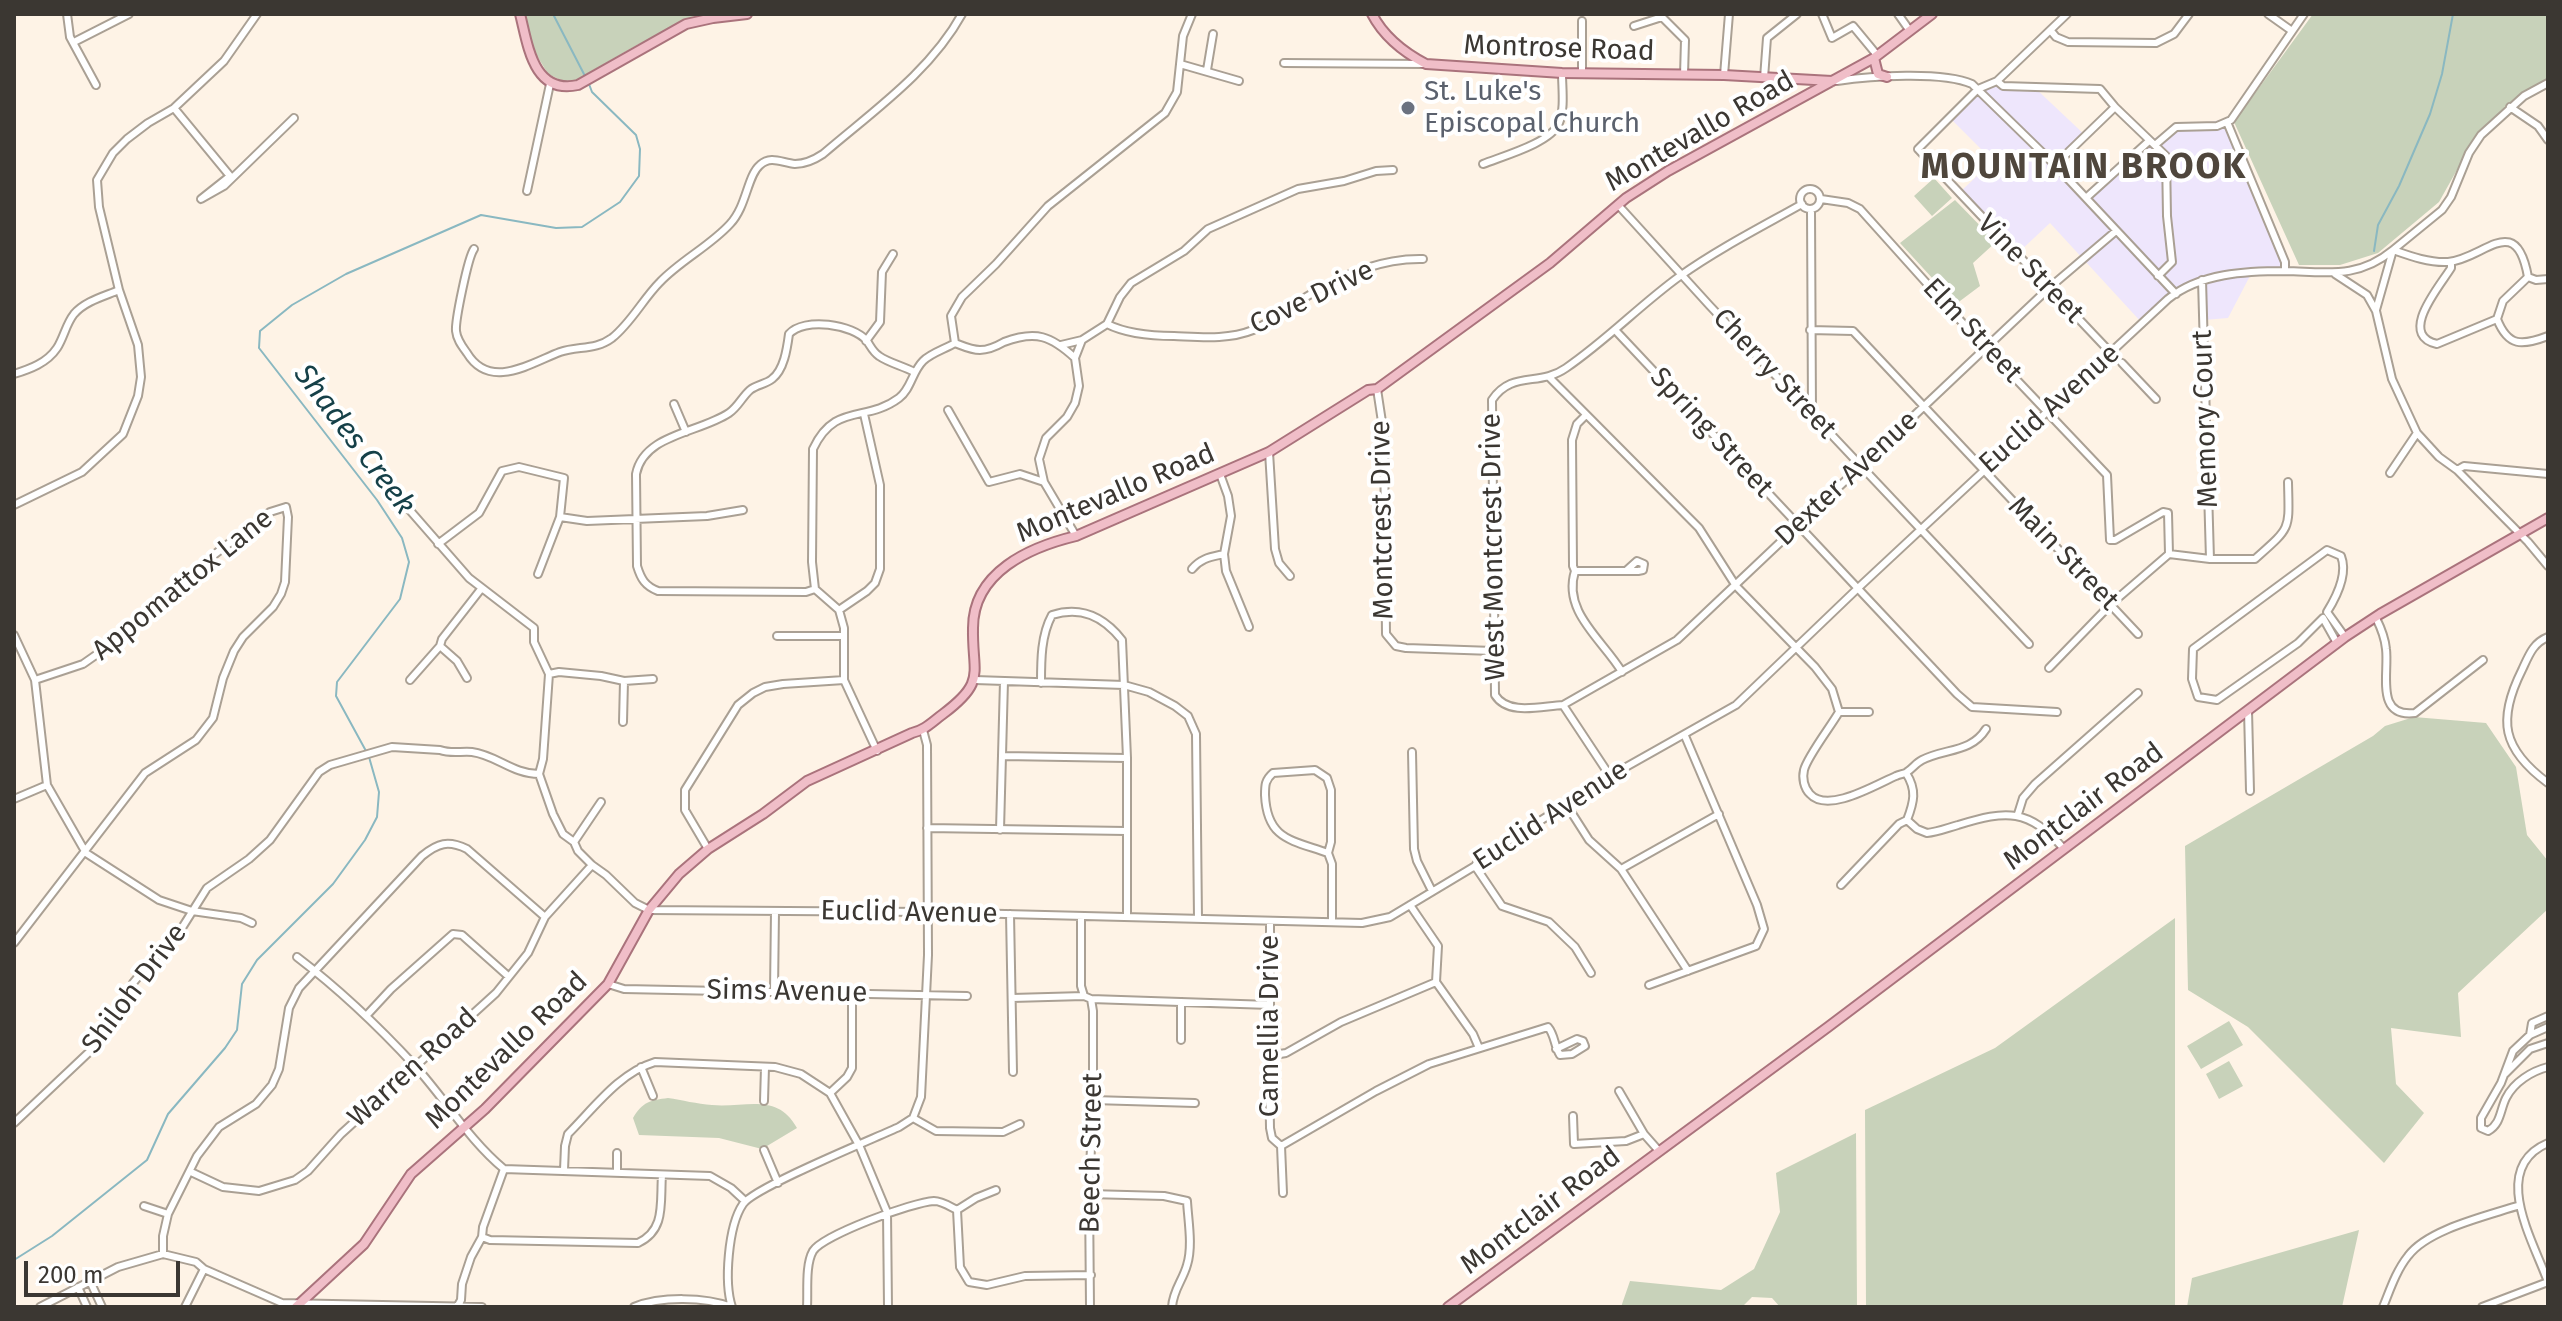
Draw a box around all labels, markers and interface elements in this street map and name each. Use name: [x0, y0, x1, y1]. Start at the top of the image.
street label: Montrose Road: [1463, 29, 1655, 69]
street label: Montevallo Road: [1600, 64, 1800, 200]
place label: St. Luke's Episcopal Church: [1424, 75, 1640, 141]
marker: St. Luke's Episcopal Church: [1399, 99, 1417, 117]
district label: MOUNTAIN BROOK: [1921, 146, 2247, 190]
street label: Vine Street: [1970, 208, 2090, 330]
street label: Cove Drive: [1245, 254, 1379, 342]
street label: Elm Street: [1915, 272, 2029, 390]
street label: Cherry Street: [1705, 302, 1843, 446]
street label: Memory Court: [2186, 329, 2226, 509]
street label: Euclid Avenue: [1973, 337, 2127, 481]
water label: Shades Creek: [286, 358, 422, 522]
street label: Spring Street: [1642, 361, 1780, 505]
street label: Dexter Avenue: [1769, 404, 1925, 554]
street label: West Montcrest Drive: [1475, 413, 1513, 681]
street label: Montcrest Drive: [1364, 420, 1402, 620]
street label: Montevallo Road: [1012, 437, 1220, 551]
street label: Main Street: [2001, 490, 2125, 618]
street label: Appomattox Lane: [86, 502, 280, 668]
street label: Montclair Road: [1997, 736, 2171, 878]
street label: Euclid Avenue: [1467, 754, 1635, 878]
street label: Euclid Avenue: [820, 895, 998, 931]
street label: Shiloh Drive: [75, 918, 195, 1060]
street label: Camellia Drive: [1253, 935, 1287, 1117]
street label: Montevallo Road: [419, 965, 595, 1137]
street label: Sims Avenue: [706, 974, 868, 1010]
street label: Warren Road: [342, 1001, 484, 1135]
street label: Beech Street: [1074, 1072, 1110, 1234]
street label: Montclair Road: [1454, 1140, 1628, 1282]
scale bar: [28, 1245, 184, 1295]
text: 200 m: [38, 1261, 104, 1289]

